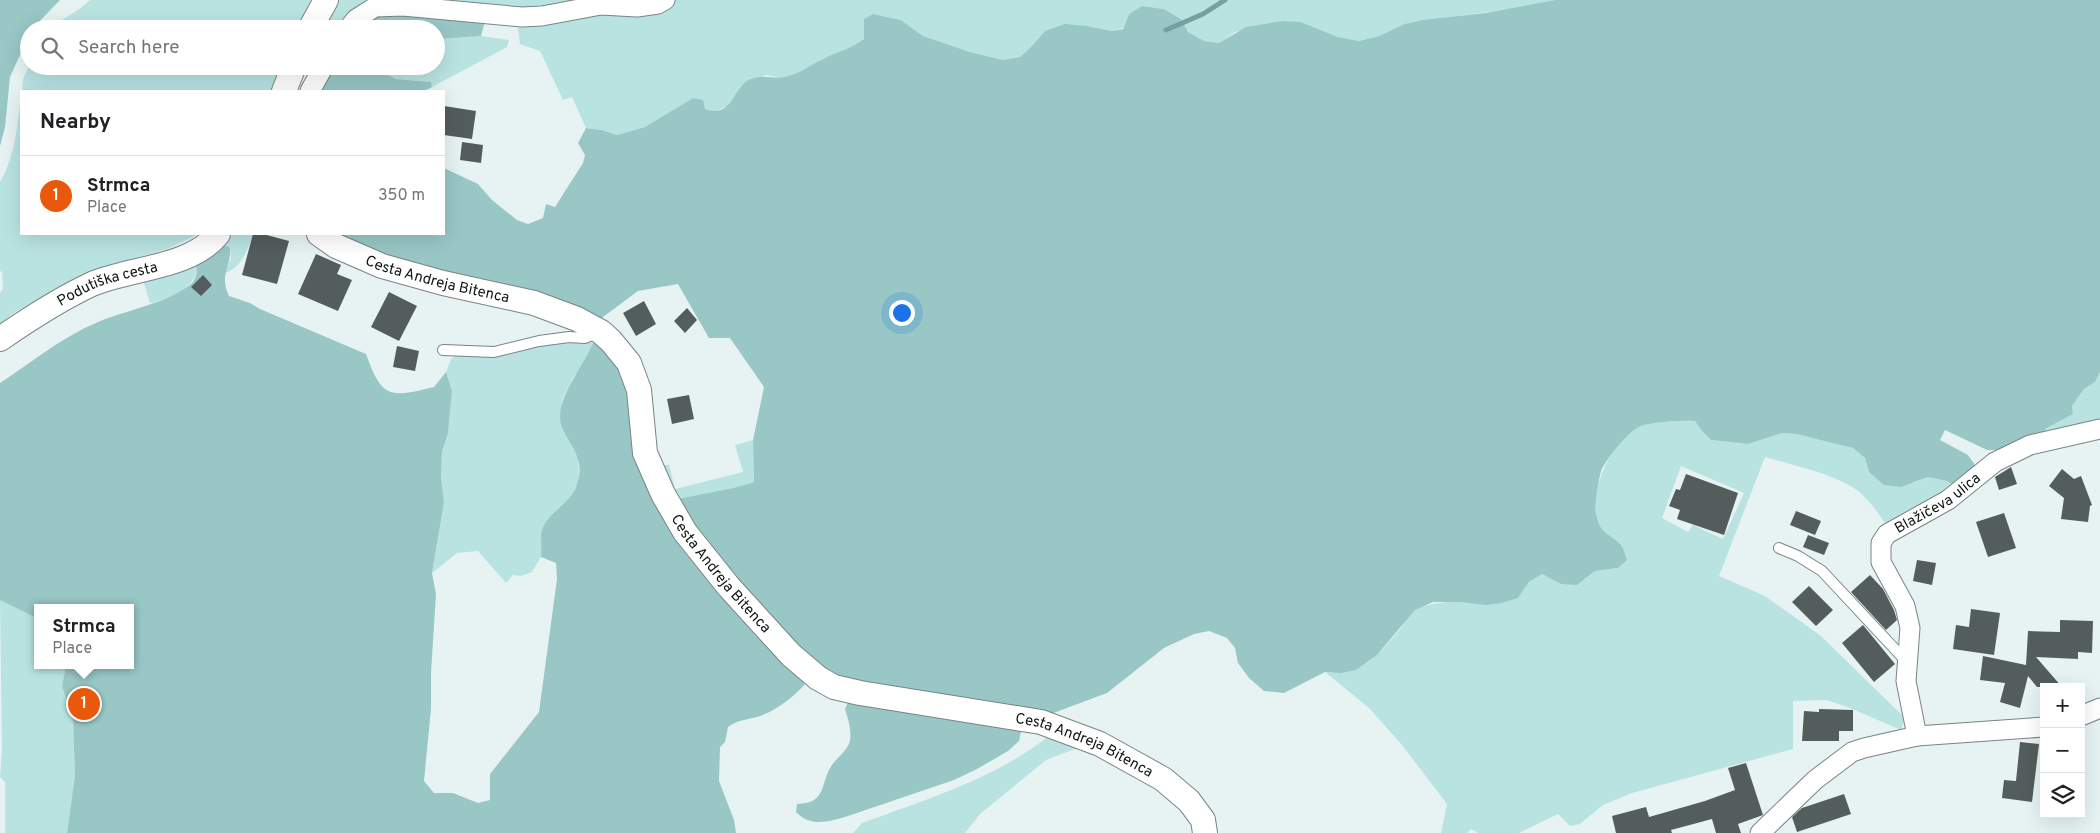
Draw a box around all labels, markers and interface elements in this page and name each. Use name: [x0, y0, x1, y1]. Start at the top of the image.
search box: [20, 20, 445, 75]
icon: search: [38, 34, 66, 62]
text: Search here: [78, 36, 180, 60]
text: Nearby: [40, 109, 111, 136]
text: Strmca: [87, 174, 150, 198]
text: 1: [53, 186, 59, 206]
text: 350 m: [378, 186, 425, 206]
text: Place: [87, 198, 127, 218]
street label: Cesta Andreja Bitenca: [362, 252, 511, 308]
street label: Podutiška cesta: [54, 258, 160, 311]
your location: [889, 300, 915, 326]
street label: Blažičeva ulica: [1892, 469, 1985, 539]
street label: Cesta Andreja Bitenca: [666, 511, 774, 638]
popup: [34, 604, 134, 669]
text: Strmca: [52, 615, 116, 639]
text: Place: [52, 639, 92, 659]
map controls: [2040, 683, 2085, 818]
button: +: [2040, 683, 2085, 728]
pin: 1: [68, 685, 100, 723]
street label: Cesta Andreja Bitenca: [1014, 710, 1156, 783]
button: −: [2040, 728, 2085, 773]
button: layers: [2040, 773, 2085, 818]

